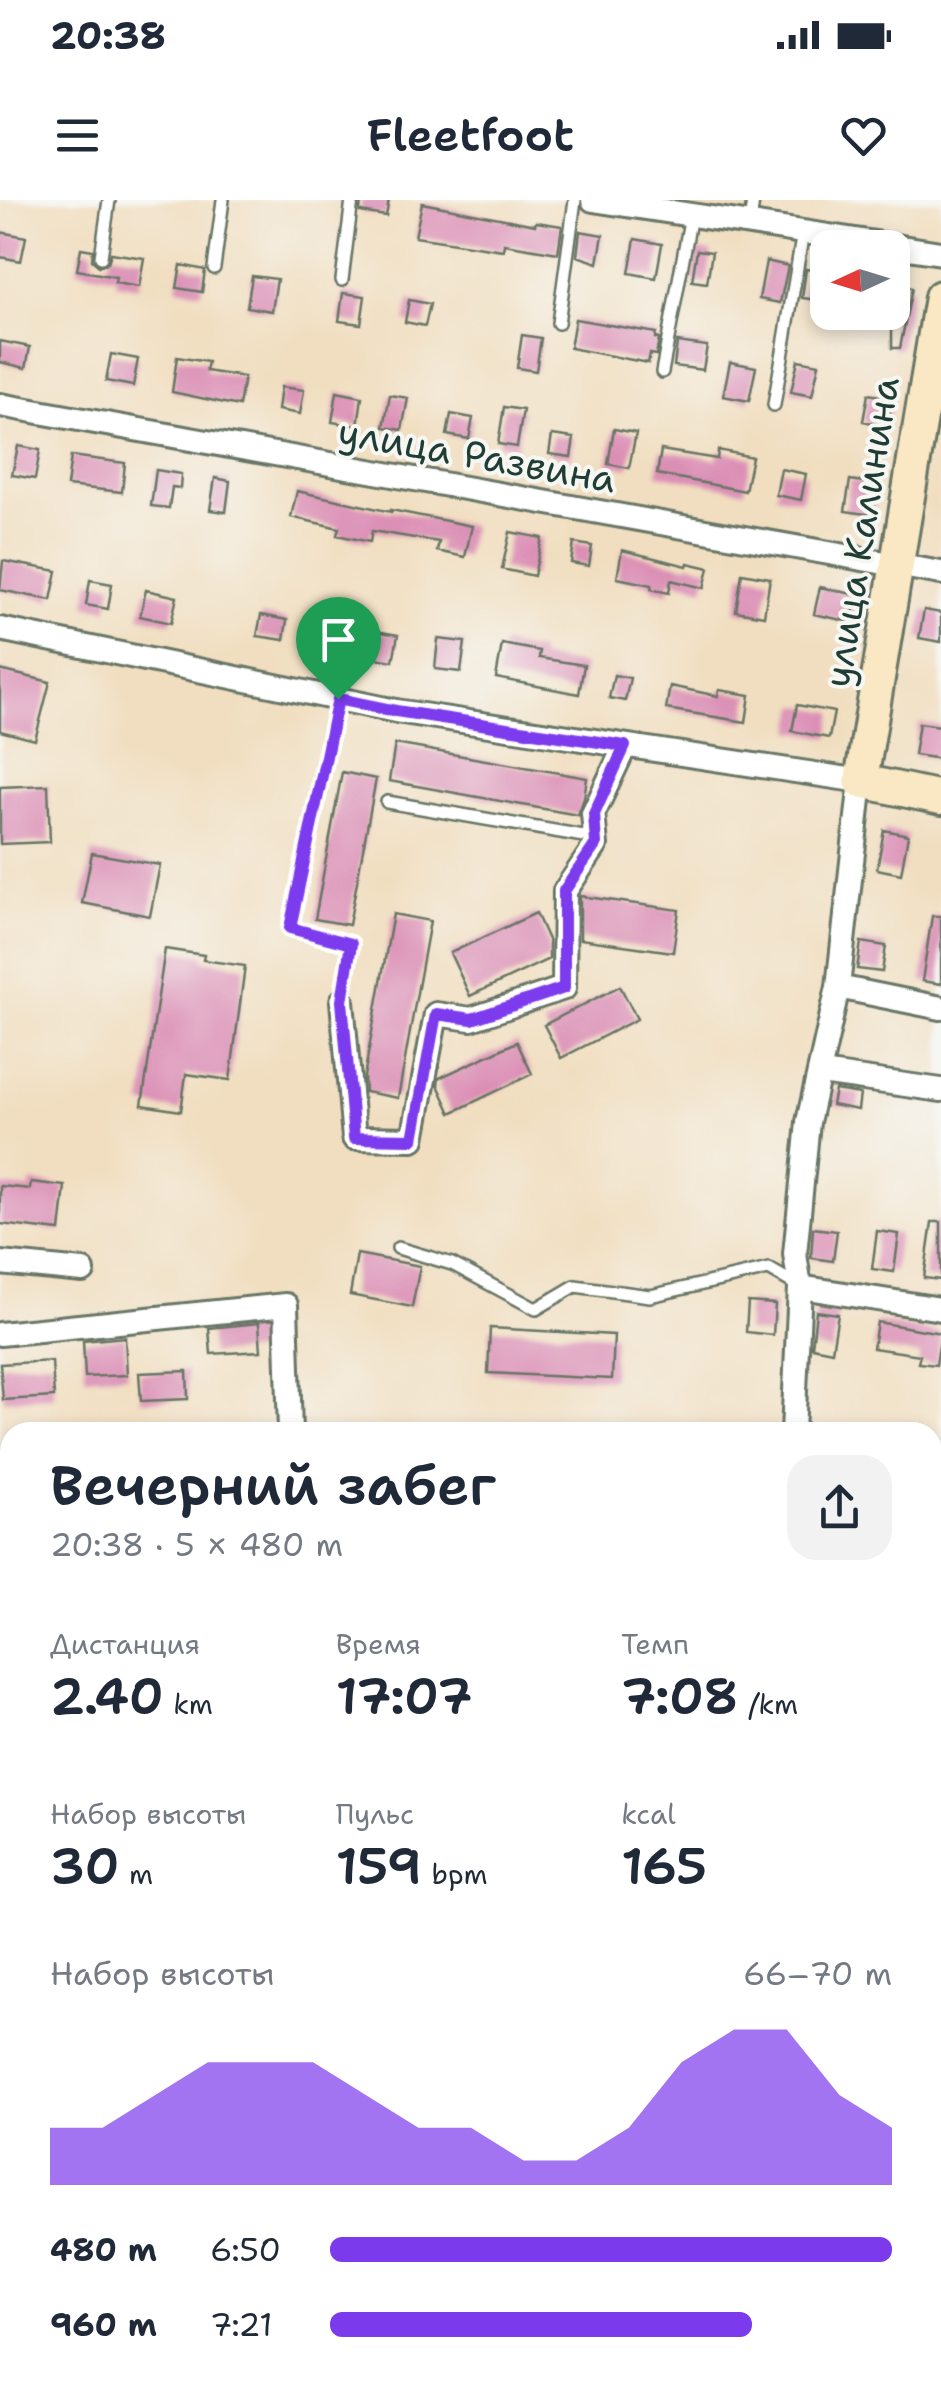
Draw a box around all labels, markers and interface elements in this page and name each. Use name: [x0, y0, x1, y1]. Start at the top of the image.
text: 20:38: [50, 10, 166, 61]
text: Fleetfoot: [367, 105, 574, 165]
icon: menu: [50, 108, 105, 163]
icon: heart: [836, 108, 891, 163]
north arrow: [810, 230, 910, 330]
map controls: [810, 230, 910, 330]
street label: улица Калинина: [811, 373, 911, 691]
street label: улица Развина: [334, 405, 620, 505]
pin: [296, 597, 381, 700]
icon: arrive: [311, 612, 366, 667]
text: Вечерний забег: [50, 1448, 496, 1522]
button: share: [787, 1455, 892, 1560]
text: 20:38 · 5 × 480 m: [50, 1523, 343, 1566]
text: Дистанция: [50, 1625, 200, 1663]
text: Время: [336, 1625, 421, 1663]
text: Темп: [621, 1625, 689, 1663]
text: 2.40: [50, 1663, 164, 1730]
text: 17:07: [336, 1663, 472, 1730]
text: 7:08: [621, 1663, 739, 1730]
text: km: [164, 1685, 213, 1723]
text: /km: [739, 1685, 798, 1723]
text: Набор высоты: [50, 1795, 246, 1833]
text: Пульс: [336, 1795, 414, 1833]
text: kcal: [621, 1795, 676, 1833]
text: 30: [50, 1833, 120, 1900]
text: 159: [336, 1833, 422, 1900]
text: 165: [621, 1833, 707, 1900]
text: m: [120, 1855, 153, 1893]
text: bpm: [422, 1855, 488, 1893]
text: Набор высоты: [50, 1952, 275, 1995]
text: 66–70 m: [743, 1952, 892, 1995]
text: 480 m: [50, 2228, 157, 2271]
text: 6:50: [210, 2228, 281, 2271]
text: 960 m: [50, 2303, 157, 2346]
text: 7:21: [210, 2303, 273, 2346]

